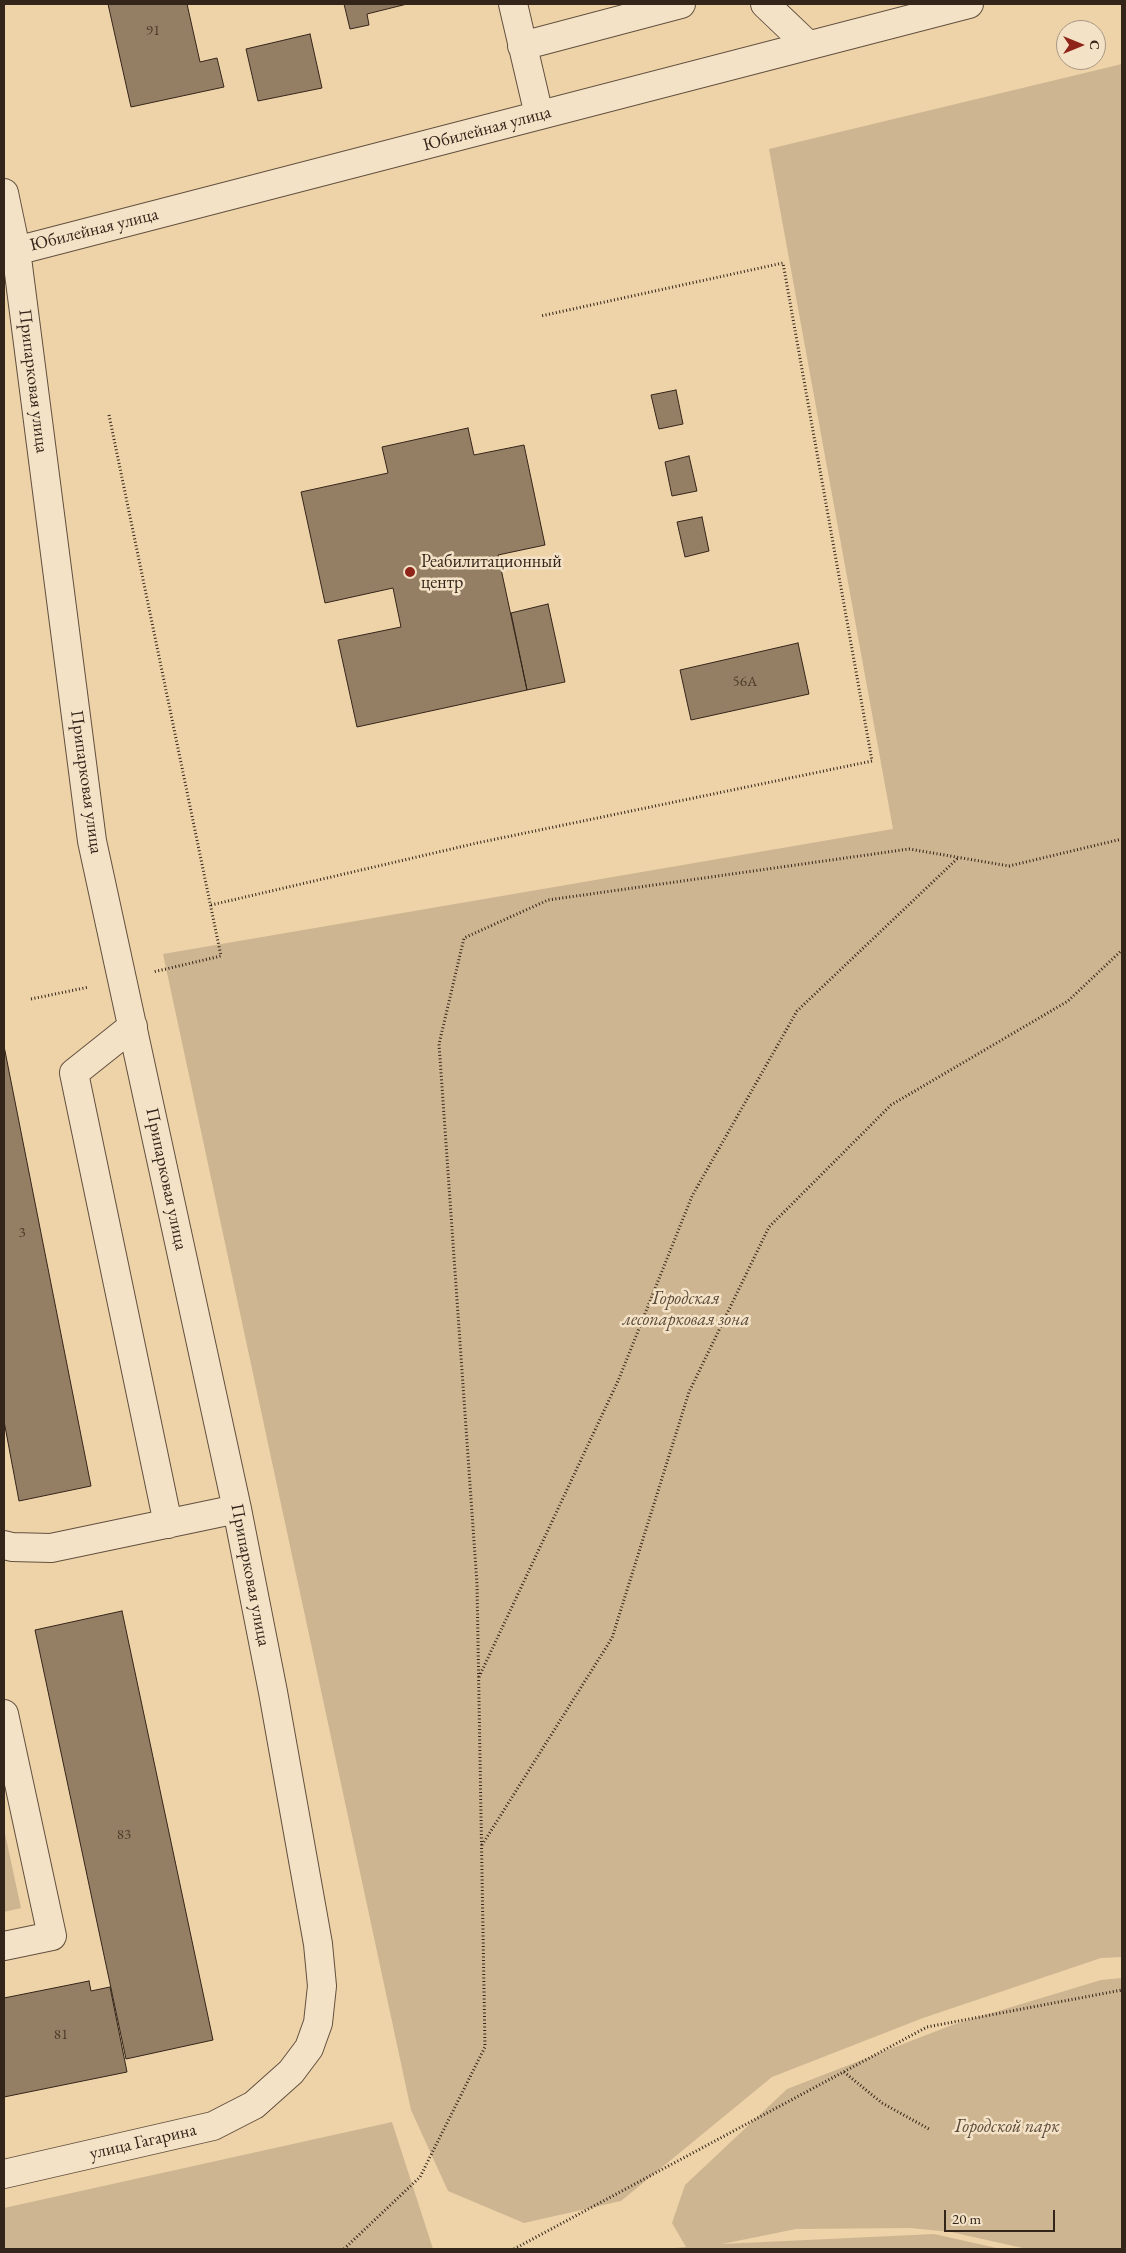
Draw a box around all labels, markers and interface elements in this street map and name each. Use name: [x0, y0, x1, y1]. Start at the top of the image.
north arrow: [1056, 20, 1106, 70]
house number: 91: [146, 22, 160, 40]
text: С: [1086, 40, 1104, 50]
street label: Юбилейная улица: [420, 101, 554, 157]
street label: Юбилейная улица: [27, 204, 161, 256]
street label: Припарковая улица: [13, 308, 53, 454]
place label: Реабилитационный центр: [421, 551, 562, 594]
marker: Реабилитационный центр: [403, 565, 417, 579]
house number: 56А: [733, 673, 757, 691]
street label: Припарковая улица: [65, 709, 107, 855]
street label: Припарковая улица: [140, 1106, 192, 1252]
house number: 3: [18, 1224, 26, 1242]
park label: Городская лесопарковая зона: [622, 1288, 750, 1330]
street label: Припарковая улица: [226, 1502, 274, 1648]
house number: 83: [117, 1826, 131, 1844]
house number: 81: [54, 2026, 68, 2044]
park label: Городской парк: [955, 2116, 1059, 2138]
street label: улица Гагарина: [87, 2119, 199, 2165]
scale bar: [946, 2200, 1057, 2232]
text: 20 m: [952, 2209, 981, 2228]

